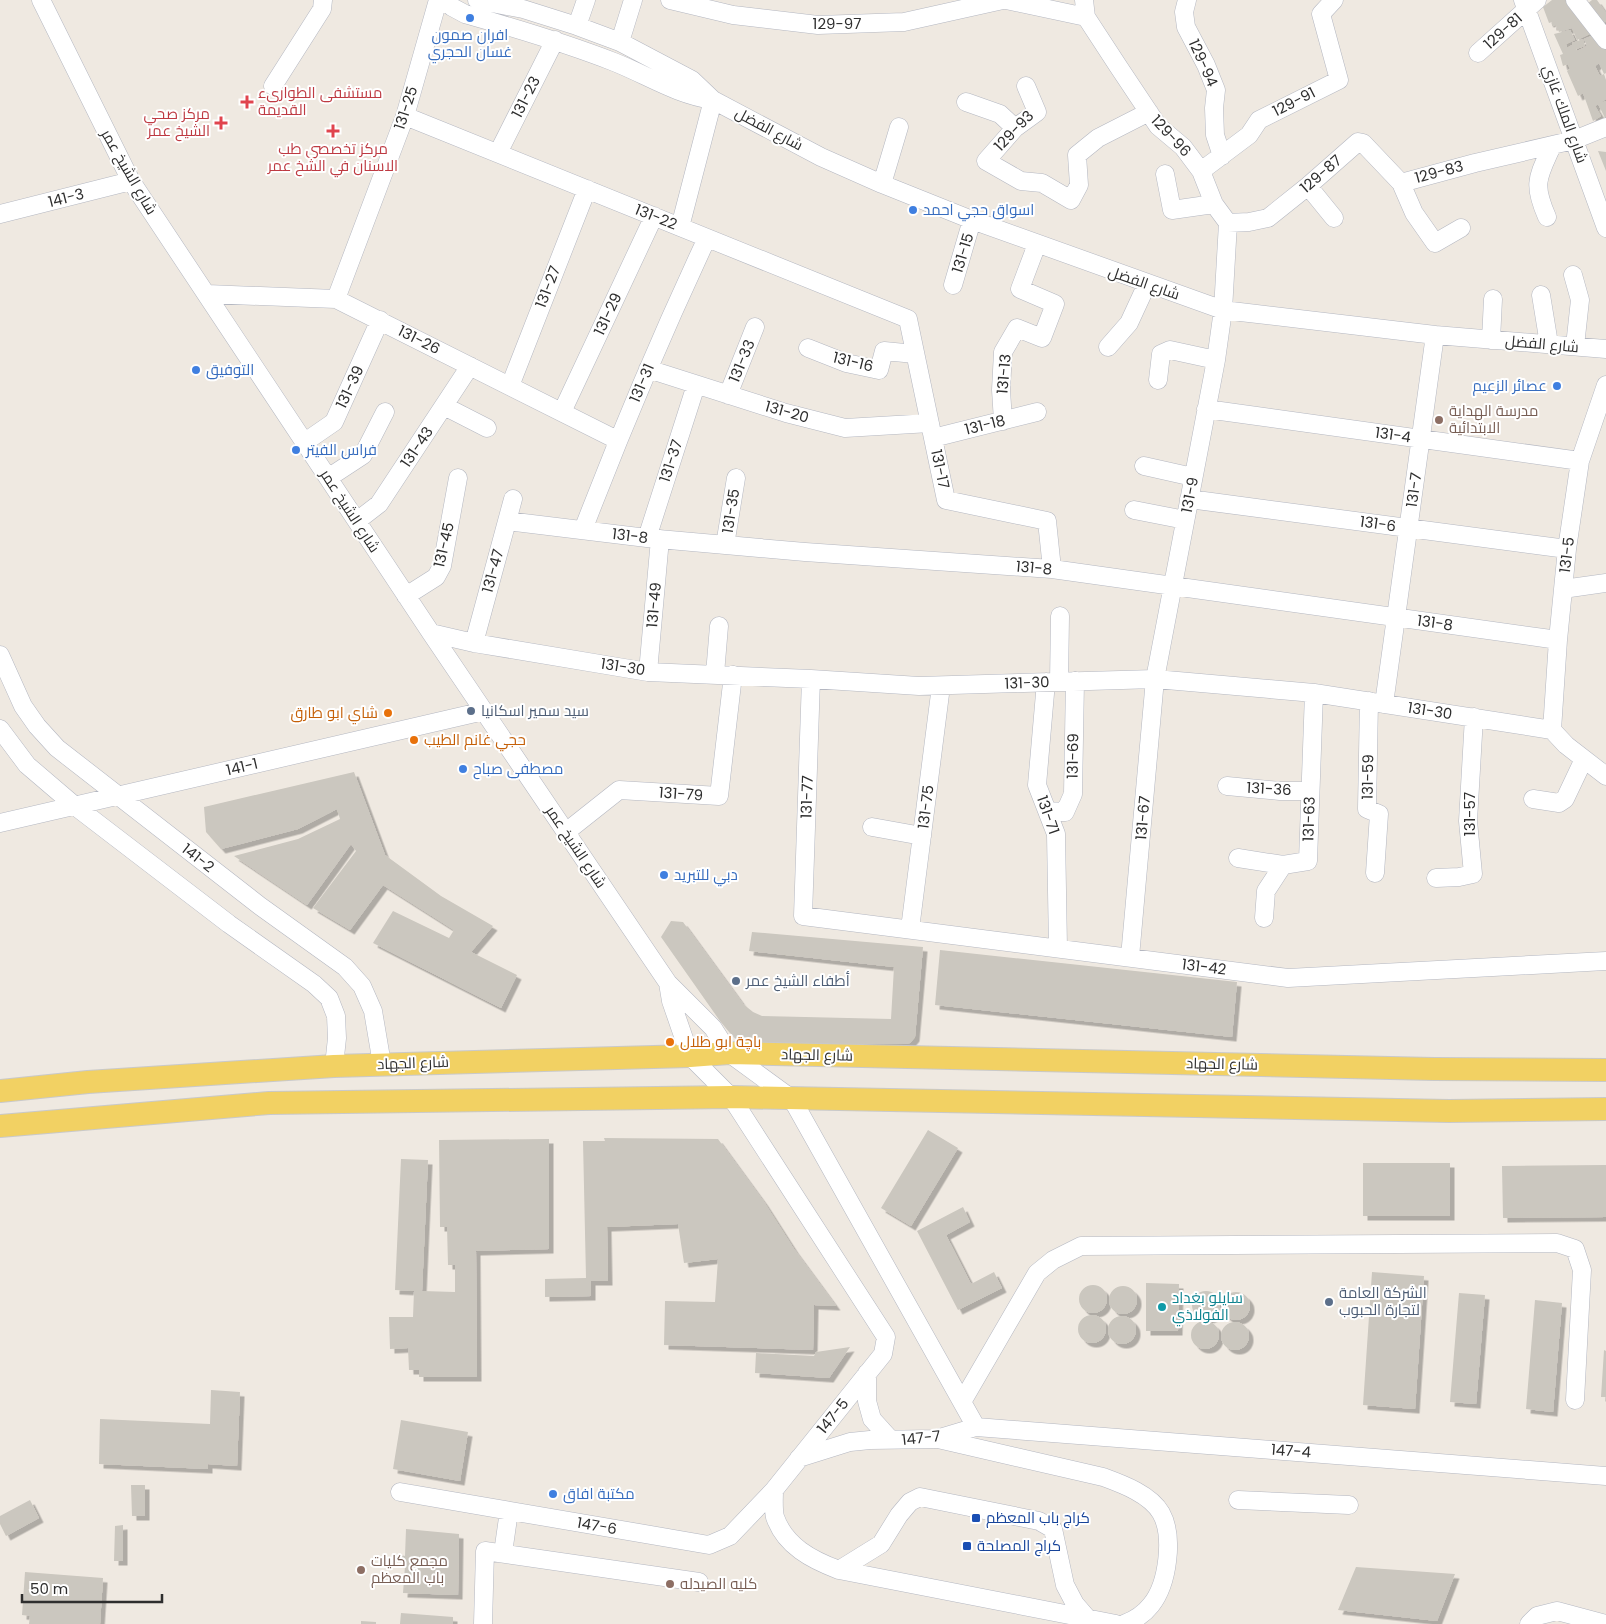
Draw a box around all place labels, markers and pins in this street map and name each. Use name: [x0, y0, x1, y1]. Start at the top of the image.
marker: افران صمون غسان الحجري: [464, 12, 476, 24]
place label: افران صمون غسان الحجري: [428, 24, 512, 64]
place label: مستشفى الطوارىء القديمة: [258, 82, 382, 120]
marker: مستشفى الطوارىء القديمة: [240, 95, 254, 109]
place label: مركز صحي الشيخ عمر: [143, 103, 210, 142]
marker: مركز صحي الشيخ عمر: [214, 116, 228, 130]
marker: مركز تخصصي طب الاسنان في الشخ عمر: [326, 124, 340, 138]
place label: مركز تخصصي طب الاسنان في الشخ عمر: [267, 138, 398, 178]
place label: اسواق حجي احمد: [923, 199, 1034, 222]
marker: اسواق حجي احمد: [907, 204, 919, 216]
place label: التوفيق: [206, 359, 254, 380]
marker: التوفيق: [190, 364, 202, 376]
place label: عصائر الزعيم: [1473, 375, 1547, 396]
marker: عصائر الزعيم: [1551, 380, 1563, 392]
place label: مدرسة الهداية الابتدائية: [1449, 400, 1538, 438]
marker: مدرسة الهداية الابتدائية: [1433, 414, 1445, 426]
place label: فراس الفيتر: [305, 439, 377, 460]
marker: فراس الفيتر: [290, 444, 302, 456]
place label: سيد سمير اسكانيا: [481, 700, 589, 721]
place label: شاي ابو طارق: [291, 702, 378, 725]
marker: سيد سمير اسكانيا: [465, 705, 477, 717]
marker: شاي ابو طارق: [382, 707, 394, 719]
place label: حجي غانم الطيب: [424, 729, 526, 752]
marker: حجي غانم الطيب: [408, 734, 420, 746]
place label: مصطفى صباح: [473, 758, 563, 780]
marker: مصطفى صباح: [457, 763, 469, 775]
place label: دبي للتبريد: [674, 864, 738, 887]
marker: دبي للتبريد: [658, 869, 670, 881]
place label: أطفاء الشيخ عمر: [745, 970, 850, 992]
marker: أطفاء الشيخ عمر: [730, 975, 742, 987]
place label: باچة ابو طلال: [680, 1031, 761, 1052]
marker: باچة ابو طلال: [664, 1036, 676, 1048]
place label: الشركة العامة لتجارة الحبوب: [1339, 1282, 1427, 1320]
place label: سايلو بغداد الفولاذي: [1172, 1287, 1243, 1327]
marker: الشركة العامة لتجارة الحبوب: [1323, 1296, 1335, 1308]
marker: سايلو بغداد الفولاذي: [1156, 1301, 1168, 1313]
place label: مكتبة افاق: [563, 1483, 635, 1504]
marker: مكتبة افاق: [547, 1488, 559, 1500]
place label: كراج باب المعظم: [986, 1507, 1090, 1529]
marker: كراج باب المعظم: [970, 1512, 982, 1524]
place label: كراج المصلحة: [977, 1535, 1061, 1557]
marker: كراج المصلحة: [961, 1540, 973, 1552]
place label: مجمع كليات باب المعظم: [371, 1550, 448, 1588]
marker: مجمع كليات باب المعظم: [355, 1564, 367, 1576]
place label: كليه الصيدله: [680, 1573, 757, 1594]
marker: كليه الصيدله: [664, 1578, 676, 1590]

